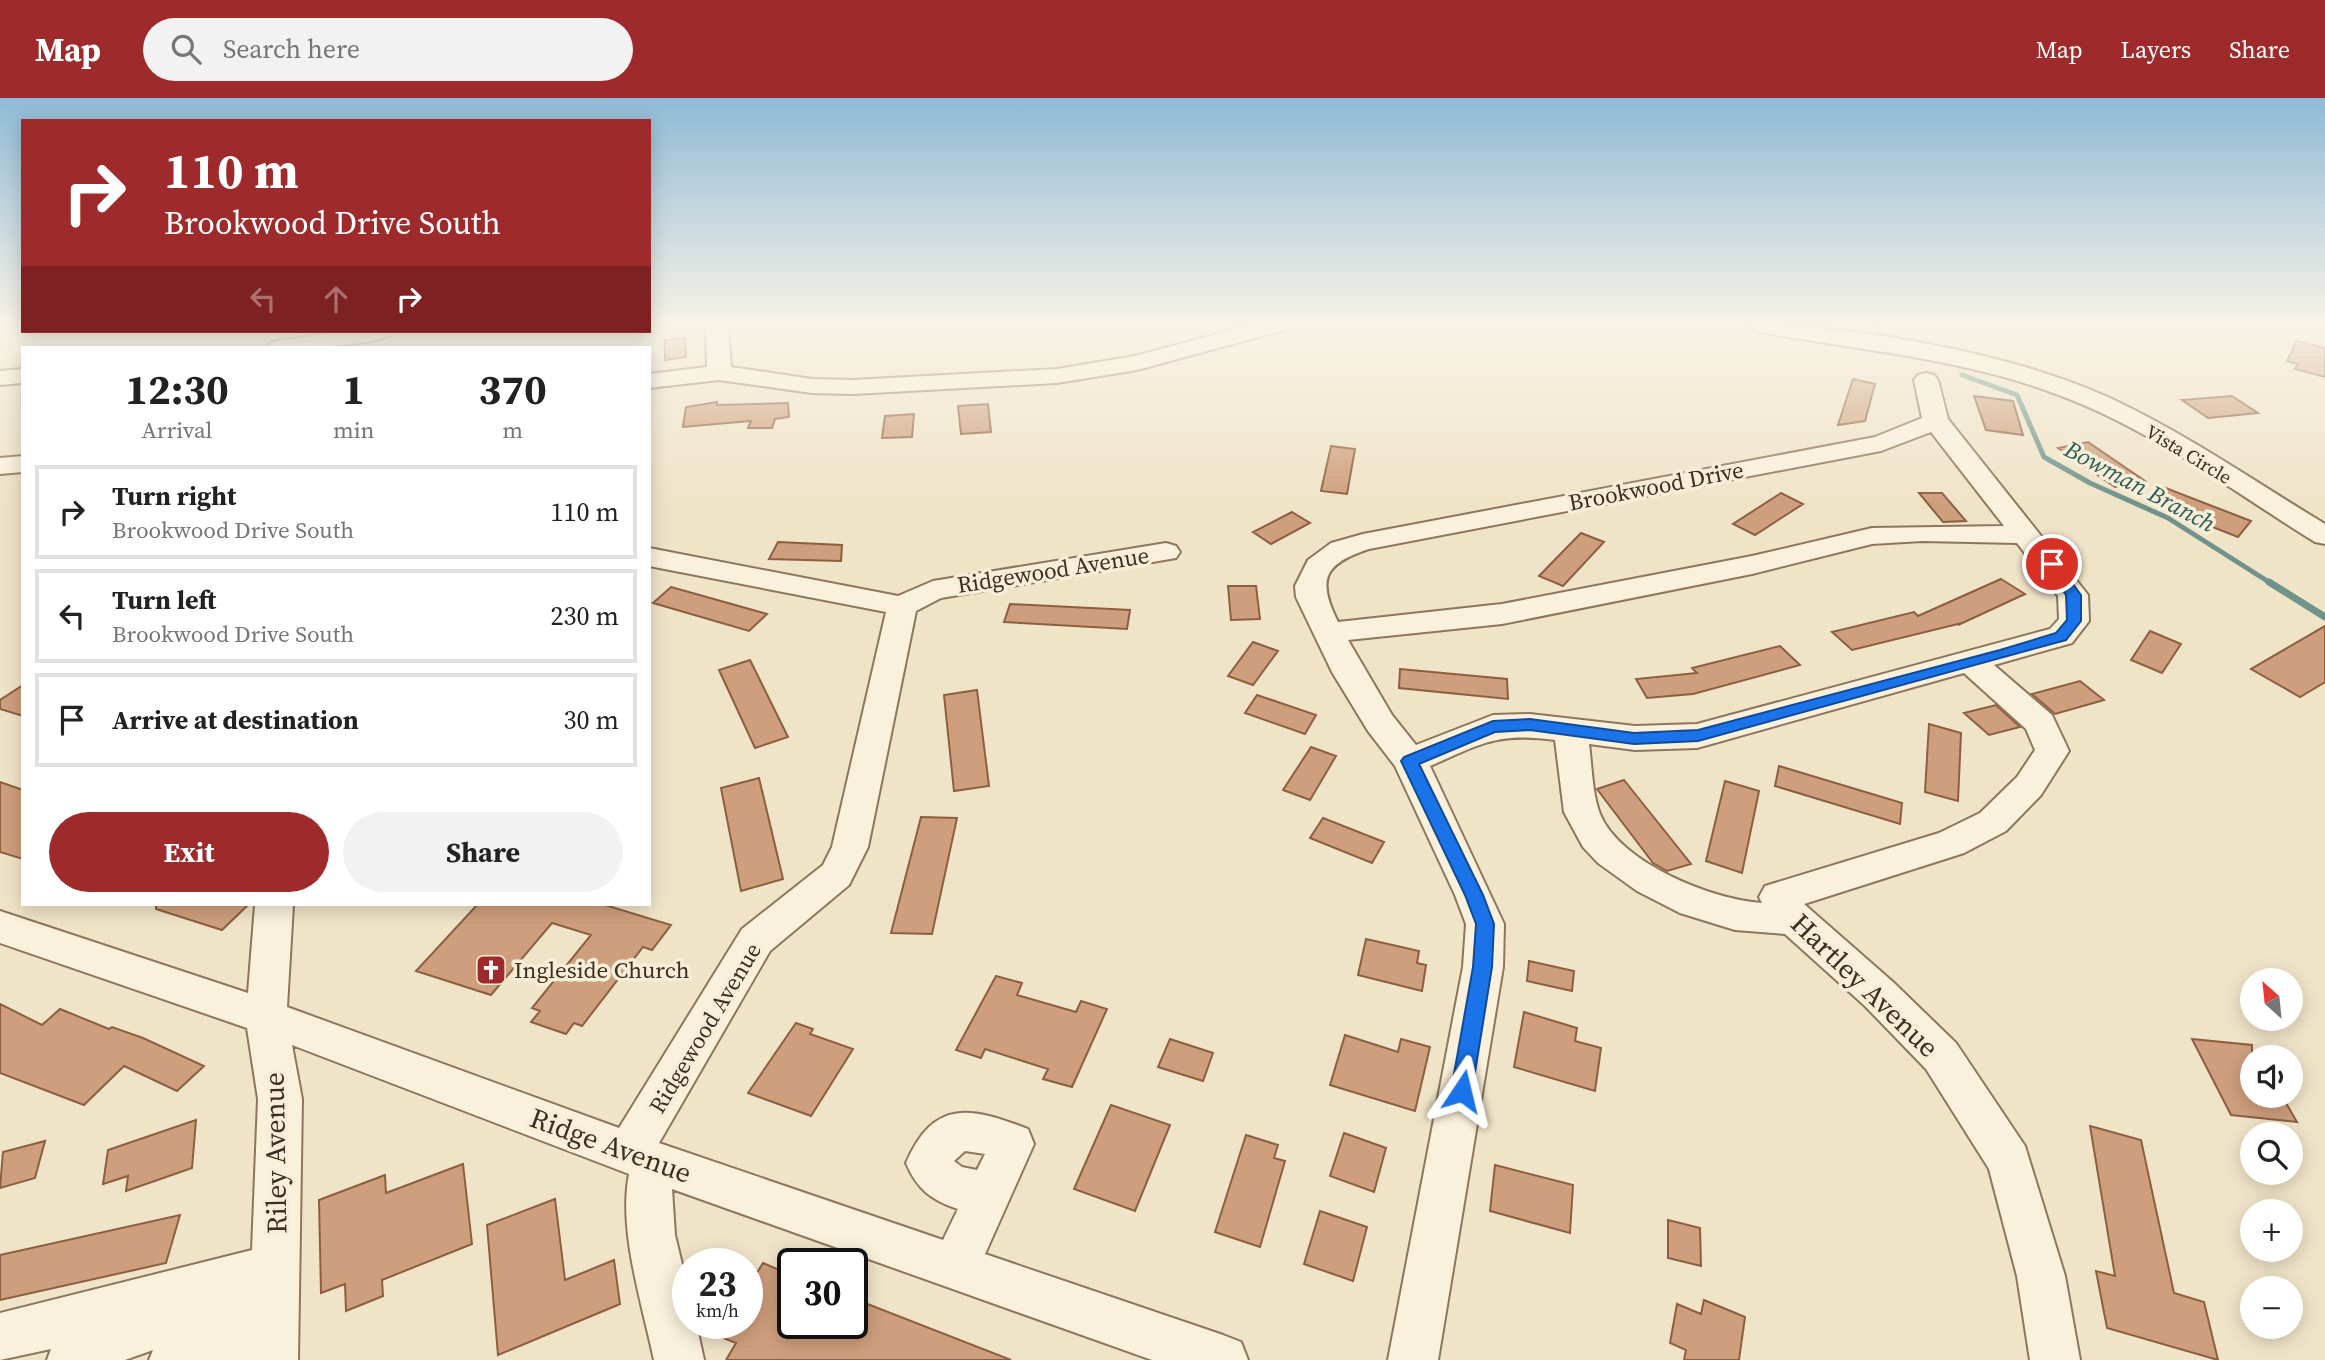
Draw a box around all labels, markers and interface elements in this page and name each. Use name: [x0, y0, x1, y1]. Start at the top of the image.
search box: [143, 18, 633, 81]
text: Map: [35, 27, 101, 72]
icon: search: [167, 30, 205, 68]
text: Search here: [223, 31, 360, 67]
text: Map: [2036, 33, 2083, 66]
text: Layers: [2121, 33, 2191, 66]
text: Share: [2229, 33, 2290, 66]
text: 110 m: [164, 137, 299, 204]
icon: right: [49, 147, 140, 238]
text: Brookwood Drive South: [164, 201, 501, 245]
icon: left: [244, 280, 282, 318]
icon: ahead: [317, 280, 355, 318]
icon: right: [390, 280, 428, 318]
text: 12:30: [125, 360, 229, 418]
text: 1: [342, 360, 365, 418]
text: 370: [479, 360, 547, 418]
text: Arrival: [141, 414, 212, 446]
text: min: [333, 414, 374, 446]
text: m: [502, 414, 523, 446]
street label: Vista Circle: [2141, 418, 2237, 490]
water label: Bowman Branch: [2058, 432, 2221, 540]
street label: Brookwood Drive: [1566, 453, 1746, 519]
text: Turn right: [112, 478, 236, 514]
icon: right: [53, 493, 91, 531]
text: 110 m: [551, 494, 619, 530]
text: Brookwood Drive South: [112, 514, 354, 546]
pin: [2022, 534, 2082, 594]
street label: Ridgewood Avenue: [955, 539, 1151, 601]
icon: arrive: [2033, 545, 2071, 583]
text: Turn left: [112, 582, 216, 618]
icon: left: [53, 597, 91, 635]
text: 230 m: [551, 598, 619, 634]
text: Brookwood Drive South: [112, 618, 354, 650]
icon: arrive: [53, 701, 91, 739]
text: Arrive at destination: [112, 702, 359, 738]
text: 30 m: [564, 702, 619, 738]
button: Exit: [49, 812, 329, 892]
button: Share: [343, 812, 623, 892]
street label: Hartley Avenue: [1783, 905, 1947, 1065]
street label: Ridgewood Avenue: [641, 937, 769, 1119]
church icon: Ingleside Church: [474, 953, 508, 987]
place label: Ingleside Church: [514, 954, 690, 986]
north arrow: [2240, 968, 2303, 1031]
map controls: [2240, 968, 2303, 1339]
button: sound: [2240, 1045, 2303, 1108]
position arrow: [1425, 1054, 1499, 1128]
street label: Riley Avenue: [255, 1072, 295, 1234]
street label: Ridge Avenue: [525, 1098, 697, 1192]
button: search: [2240, 1122, 2303, 1185]
button: +: [2240, 1199, 2303, 1262]
speed limit sign: 30: [777, 1248, 868, 1339]
text: 23: [699, 1260, 736, 1308]
button: −: [2240, 1276, 2303, 1339]
text: km/h: [696, 1298, 739, 1323]

